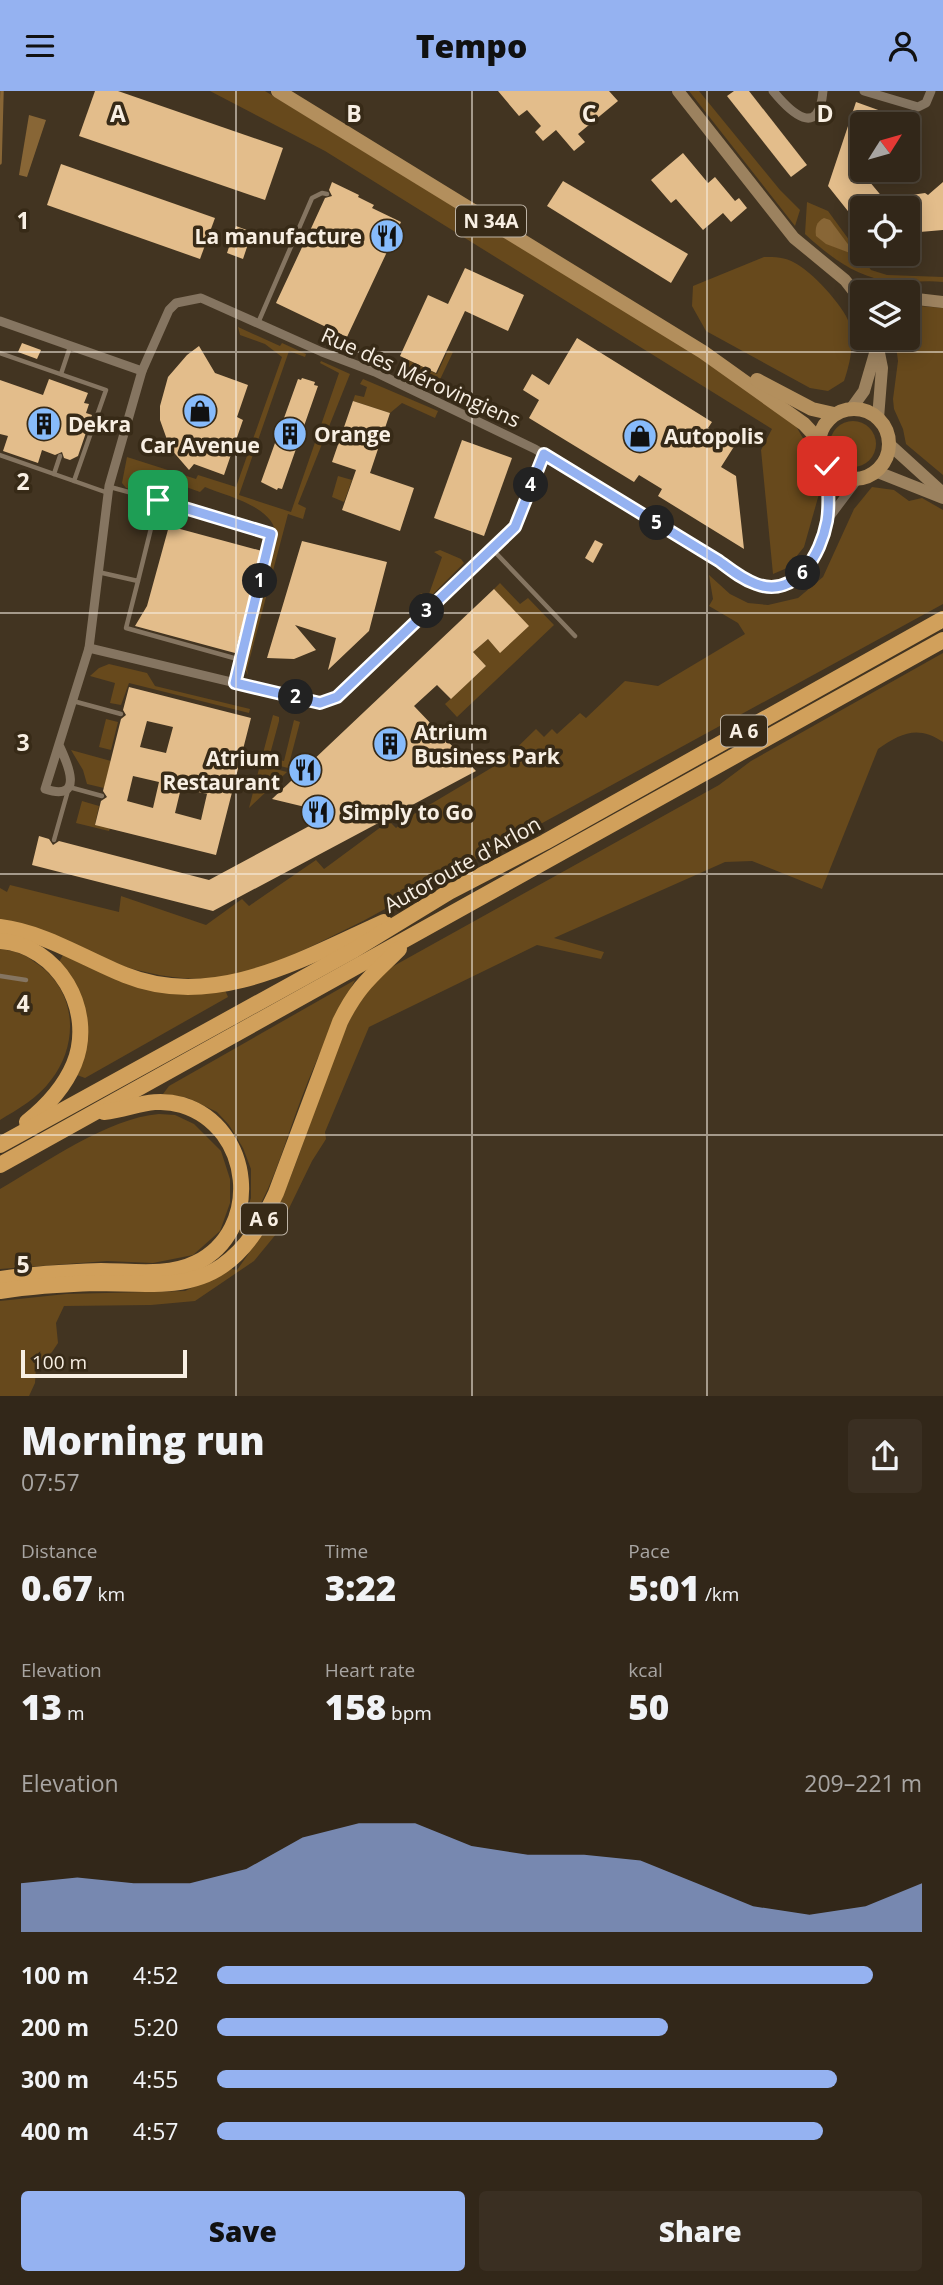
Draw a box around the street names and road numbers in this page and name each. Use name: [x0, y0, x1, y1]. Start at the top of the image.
road number: N 34A: [456, 205, 526, 237]
street label: Rue des Mérovingiens: [317, 320, 525, 434]
road number: A 6: [721, 715, 767, 747]
street label: Autoroute d'Arlon: [379, 809, 545, 919]
road number: A 6: [241, 1203, 287, 1235]

